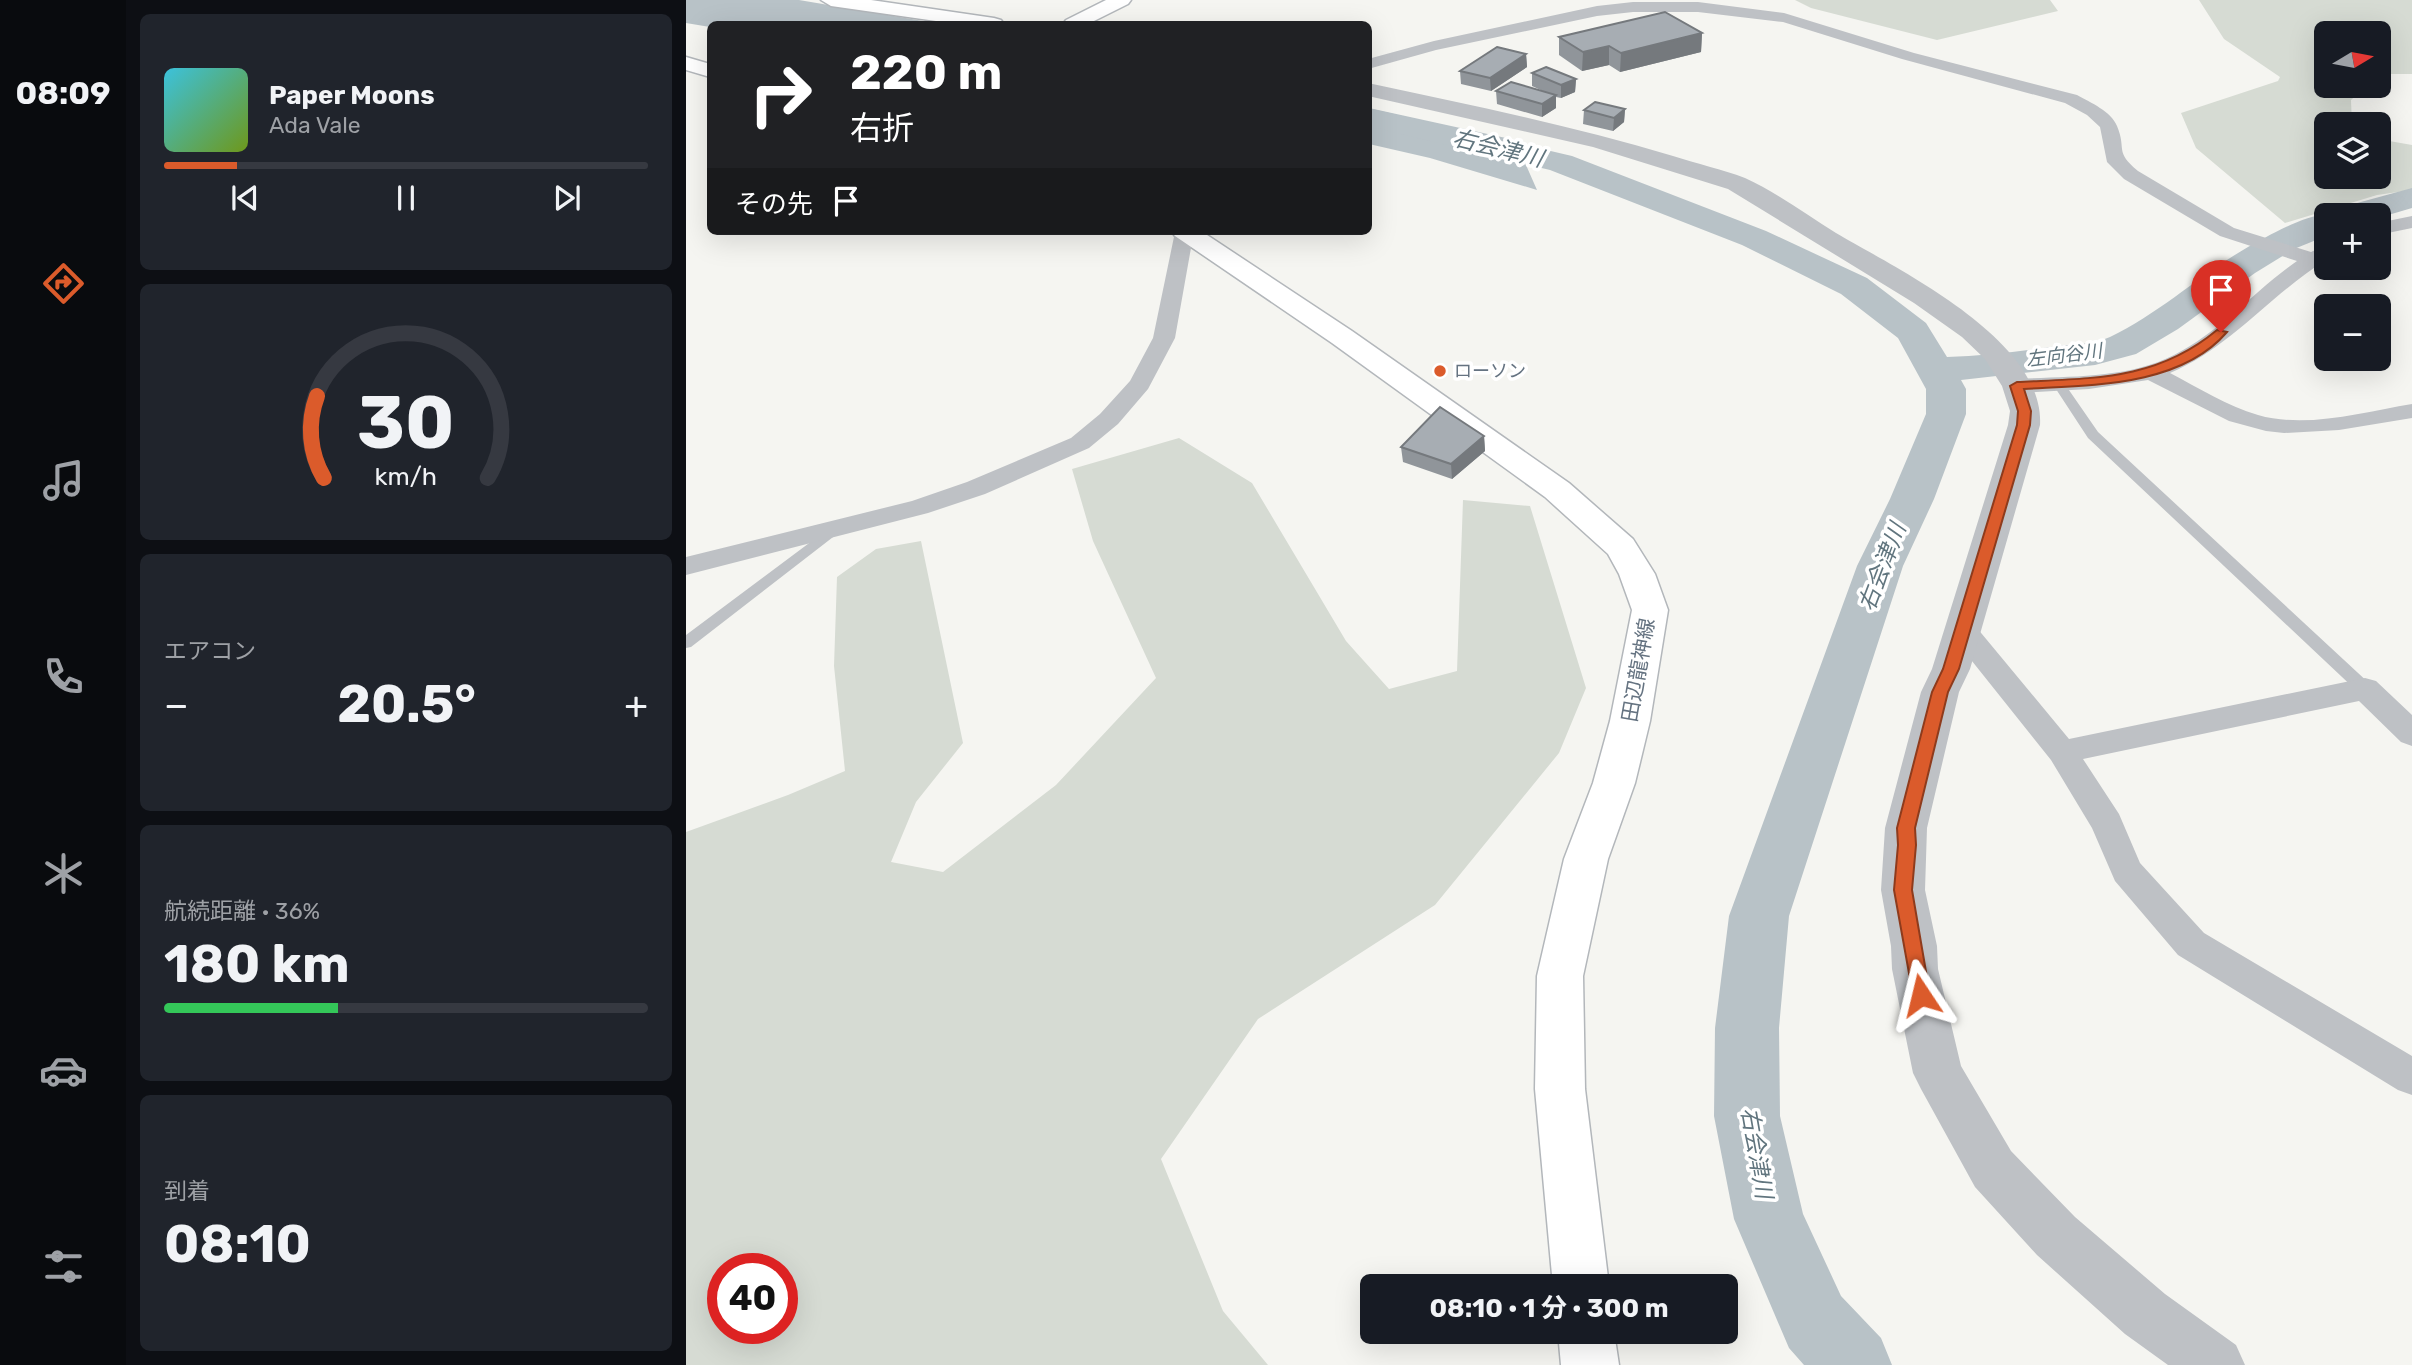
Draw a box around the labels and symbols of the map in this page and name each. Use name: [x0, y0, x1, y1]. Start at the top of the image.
north arrow: [2314, 21, 2390, 98]
water label: 右会津川: [1450, 123, 1549, 173]
pin: [2191, 260, 2251, 332]
water label: 左向谷川: [2025, 339, 2105, 371]
place label: ローソン: [1454, 360, 1526, 382]
marker: ローソン: [1432, 363, 1448, 379]
water label: 右会津川: [1852, 516, 1913, 615]
street label: 田辺龍神線: [1617, 616, 1659, 724]
position arrow: [1884, 958, 1958, 1032]
water label: 右会津川: [1735, 1105, 1779, 1204]
speed limit sign: 40: [707, 1253, 798, 1344]

